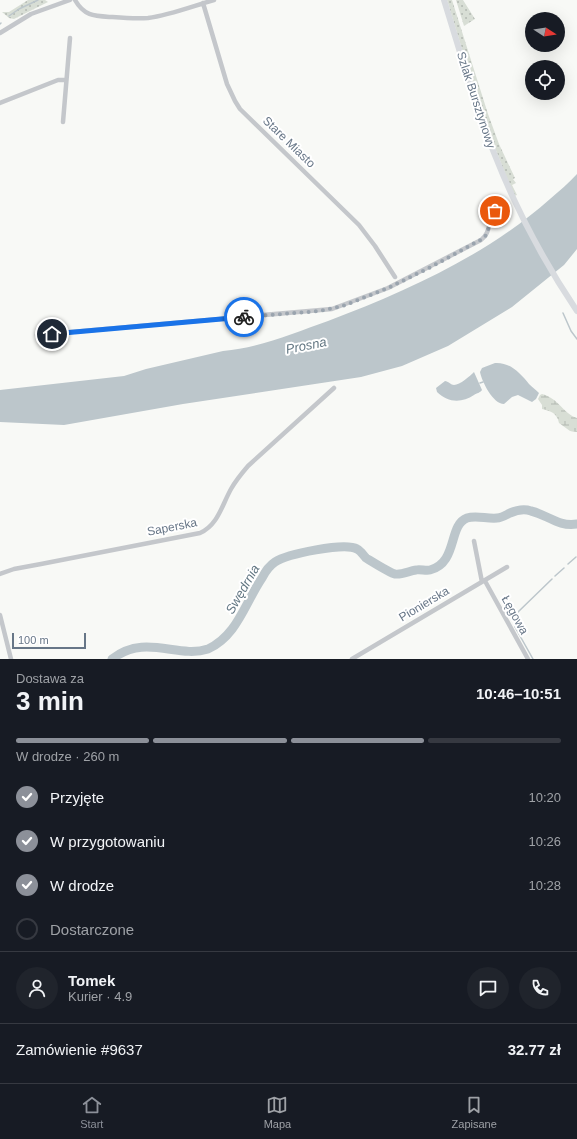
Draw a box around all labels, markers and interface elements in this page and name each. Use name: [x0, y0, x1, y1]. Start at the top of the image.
north arrow: [525, 12, 565, 52]
map controls: [525, 12, 565, 100]
street label: Szlak Bursztynowy: [454, 50, 498, 150]
button: locate: [525, 60, 565, 100]
street label: Stare Miasto: [260, 114, 318, 171]
pin: [478, 194, 512, 228]
icon: bag: [484, 200, 506, 222]
courier: [224, 297, 264, 337]
icon: bike: [233, 306, 255, 328]
pin: [35, 317, 69, 351]
icon: home: [41, 323, 63, 345]
water label: Prosna: [284, 334, 328, 357]
street label: Saperska: [146, 515, 199, 539]
water label: Swędrnia: [222, 562, 262, 616]
street label: Pionierska: [396, 583, 452, 624]
street label: Łęgowa: [499, 593, 531, 637]
scale bar: [12, 631, 86, 650]
text: 100 m: [18, 634, 49, 646]
text: Dostawa za: [16, 671, 84, 686]
text: 10:46–10:51: [476, 685, 561, 702]
text: 3 min: [16, 686, 84, 716]
text: W drodze · 260 m: [16, 749, 119, 764]
icon: check: [16, 786, 38, 808]
text: Przyjęte: [50, 789, 104, 806]
text: 10:20: [528, 790, 561, 805]
icon: check: [16, 830, 38, 852]
text: W przygotowaniu: [50, 833, 165, 850]
text: 10:26: [528, 834, 561, 849]
icon: check: [16, 874, 38, 896]
text: W drodze: [50, 877, 114, 894]
text: 10:28: [528, 878, 561, 893]
text: Dostarczone: [50, 921, 134, 938]
button: person: [16, 967, 58, 1009]
button: chat: [467, 967, 509, 1009]
button: phone: [519, 967, 561, 1009]
text: Tomek: [68, 972, 115, 989]
text: Kurier · 4.9: [68, 989, 132, 1004]
text: Zamówienie #9637: [16, 1041, 143, 1058]
text: 32.77 zł: [508, 1041, 561, 1058]
tab: Start: [80, 1094, 103, 1130]
tab: Mapa: [264, 1094, 291, 1130]
tab: Zapisane: [452, 1094, 497, 1130]

